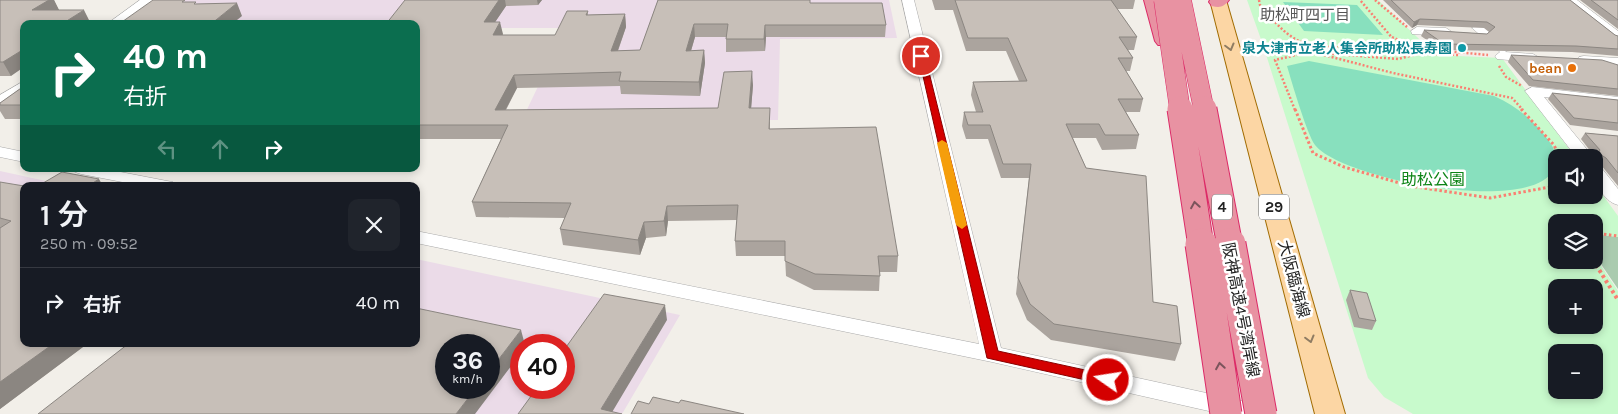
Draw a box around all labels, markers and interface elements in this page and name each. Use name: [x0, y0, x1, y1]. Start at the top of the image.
district label: 助松町四丁目: [1260, 6, 1350, 24]
pin: [900, 35, 942, 77]
text: 40 m: [123, 36, 208, 77]
icon: right: [40, 40, 105, 105]
place label: 泉大津市立老人集会所助松長寿園: [1242, 40, 1452, 57]
icon: arrive: [907, 42, 935, 70]
one-way arrow: [1225, 42, 1235, 51]
marker: 泉大津市立老人集会所助松長寿園: [1456, 42, 1468, 54]
place label: bean: [1529, 60, 1562, 77]
marker: bean: [1566, 62, 1578, 74]
text: 右折: [123, 84, 167, 110]
icon: left: [153, 135, 181, 163]
icon: ahead: [206, 135, 234, 163]
icon: right: [259, 135, 287, 163]
map controls: [1548, 149, 1603, 399]
button: sound: [1548, 149, 1603, 204]
park label: 助松公園: [1401, 170, 1465, 189]
road number: 4: [1212, 194, 1232, 220]
road number: 29: [1259, 194, 1289, 220]
text: 1 分: [40, 197, 88, 233]
button: close: [348, 199, 400, 251]
one-way arrow: [1190, 201, 1200, 210]
button: layers: [1548, 214, 1603, 269]
text: 250 m · 09:52: [40, 234, 138, 253]
street label: 大阪臨海線: [1274, 238, 1314, 320]
street label: 阪神高速4号湾岸線: [1219, 241, 1263, 379]
button: +: [1548, 279, 1603, 334]
icon: right: [40, 289, 68, 317]
text: 40 m: [356, 292, 400, 314]
text: 右折: [83, 294, 121, 316]
speed limit sign: 40: [510, 334, 575, 399]
one-way arrow: [1304, 334, 1315, 343]
button: −: [1548, 344, 1603, 399]
text: 36: [452, 346, 483, 375]
position arrow: [1081, 353, 1133, 405]
one-way arrow: [1215, 361, 1226, 369]
text: km/h: [452, 372, 483, 386]

